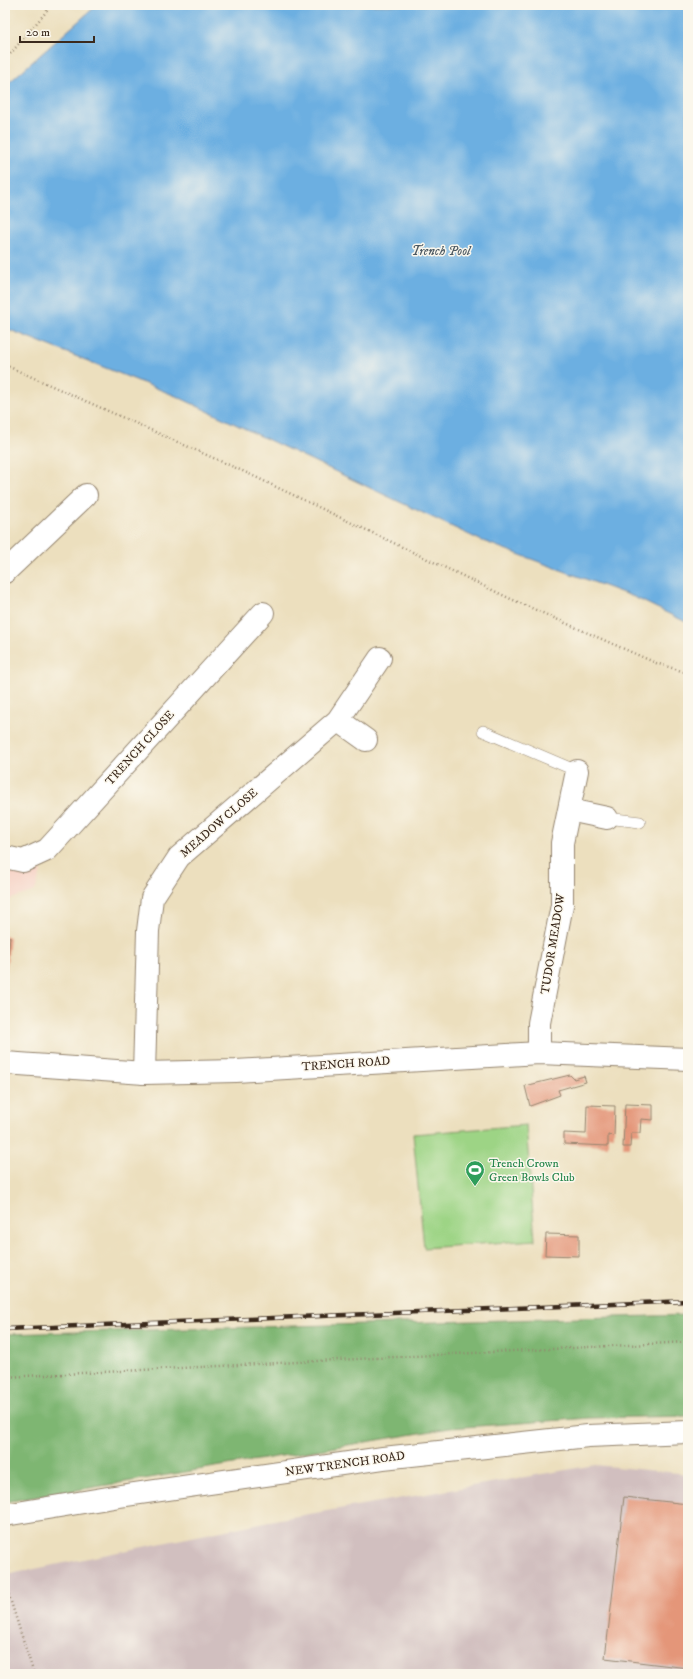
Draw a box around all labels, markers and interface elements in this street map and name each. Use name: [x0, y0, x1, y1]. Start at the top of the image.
scale bar: [20, 18, 94, 44]
text: 20 m: [26, 25, 50, 40]
water label: Trench Pool: [412, 243, 472, 259]
street label: TRENCH CLOSE: [102, 707, 178, 789]
street label: MEADOW CLOSE: [177, 785, 261, 861]
street label: TUDOR MEADOW: [538, 892, 569, 995]
street label: TRENCH ROAD: [301, 1053, 391, 1075]
place label: Trench Crown Green Bowls Club: [489, 1156, 575, 1185]
sports icon: Trench Crown Green Bowls Club: [464, 1159, 486, 1187]
street label: NEW TRENCH ROAD: [284, 1448, 406, 1480]

